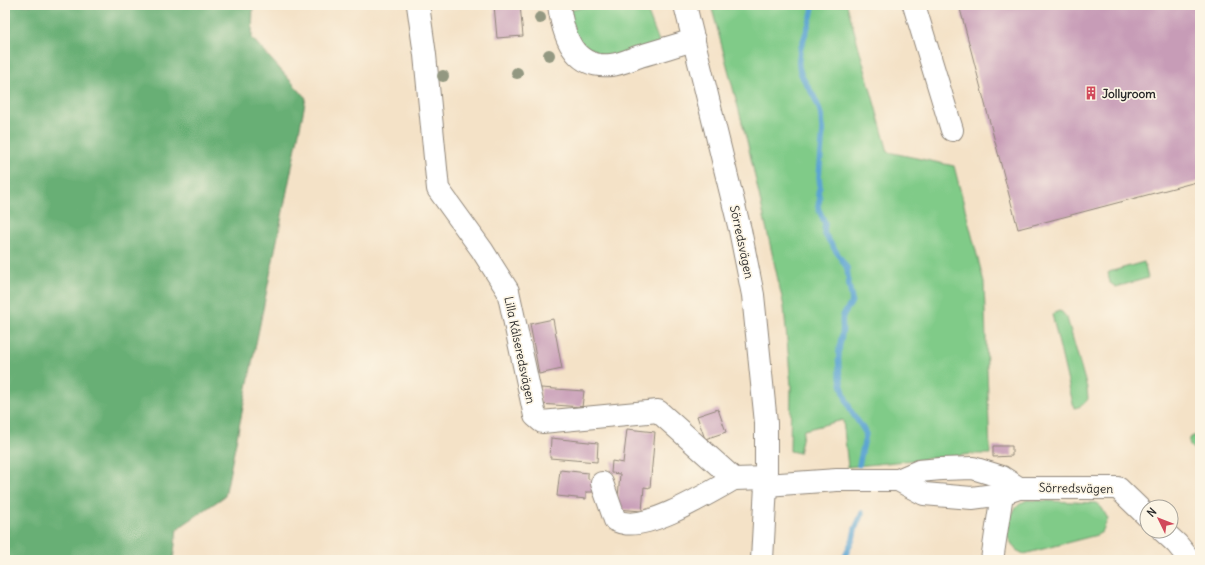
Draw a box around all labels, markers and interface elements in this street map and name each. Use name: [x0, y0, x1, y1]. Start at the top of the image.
building icon: Jollyroom: [1083, 85, 1099, 101]
place label: Jollyroom: [1102, 86, 1156, 102]
street label: Sörredsvägen: [727, 204, 757, 280]
street label: Lilla Kålseredsvägen: [501, 295, 539, 405]
street label: Sörredsvägen: [1039, 480, 1113, 496]
north arrow: [1139, 499, 1179, 539]
text: N: [1144, 505, 1159, 520]

